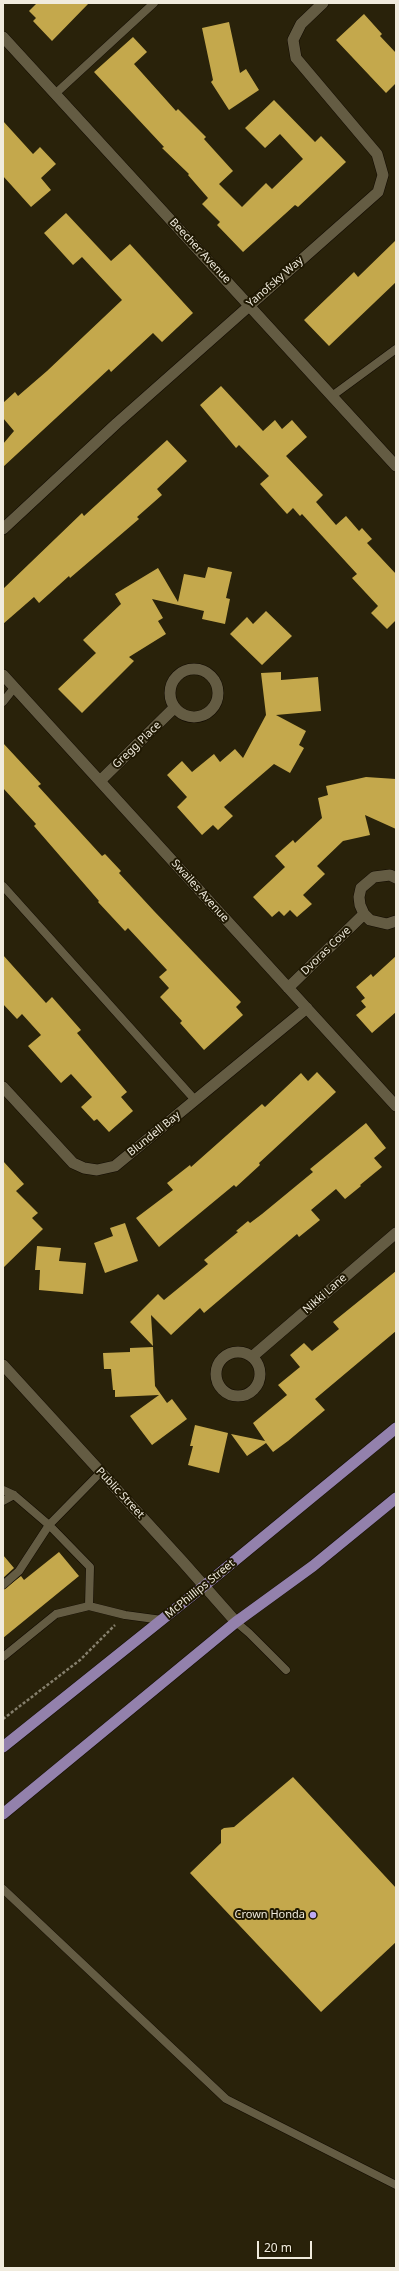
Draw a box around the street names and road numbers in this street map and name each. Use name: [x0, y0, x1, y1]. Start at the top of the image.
street label: Beecher Avenue: [167, 216, 233, 286]
street label: Yanofsky Way: [244, 254, 306, 310]
street label: Gregg Place: [110, 719, 164, 771]
street label: Swailes Avenue: [169, 857, 231, 925]
street label: Dvoras Cove: [298, 924, 354, 978]
street label: Blundell Bay: [125, 1109, 183, 1159]
street label: Nikki Lane: [300, 1271, 350, 1317]
street label: Public Street: [93, 1465, 147, 1521]
street label: McPhillips Street: [163, 1557, 237, 1621]

